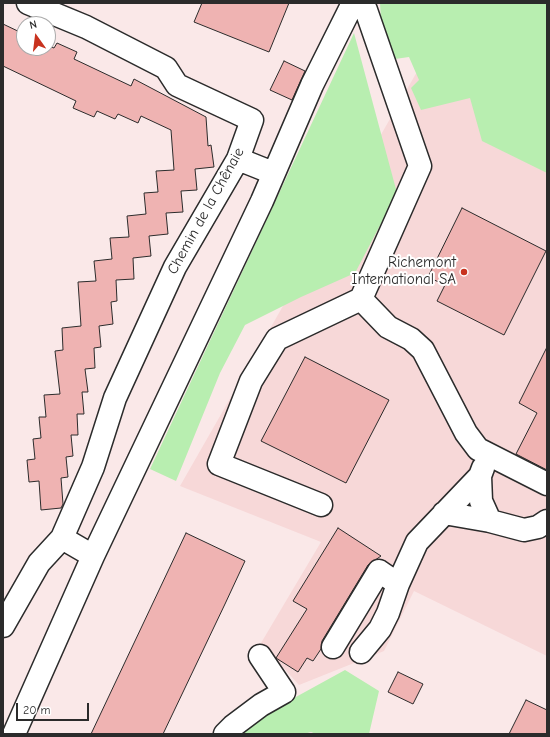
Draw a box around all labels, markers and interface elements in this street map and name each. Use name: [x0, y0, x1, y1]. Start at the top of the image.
north arrow: [16, 16, 56, 56]
text: N: [28, 18, 38, 32]
street label: Chemin de la Chênaie: [164, 144, 248, 278]
place label: Richemont International SA: [352, 254, 456, 289]
marker: Richemont International SA: [459, 267, 469, 277]
scale bar: [18, 695, 91, 721]
text: 20 m: [23, 703, 51, 717]

